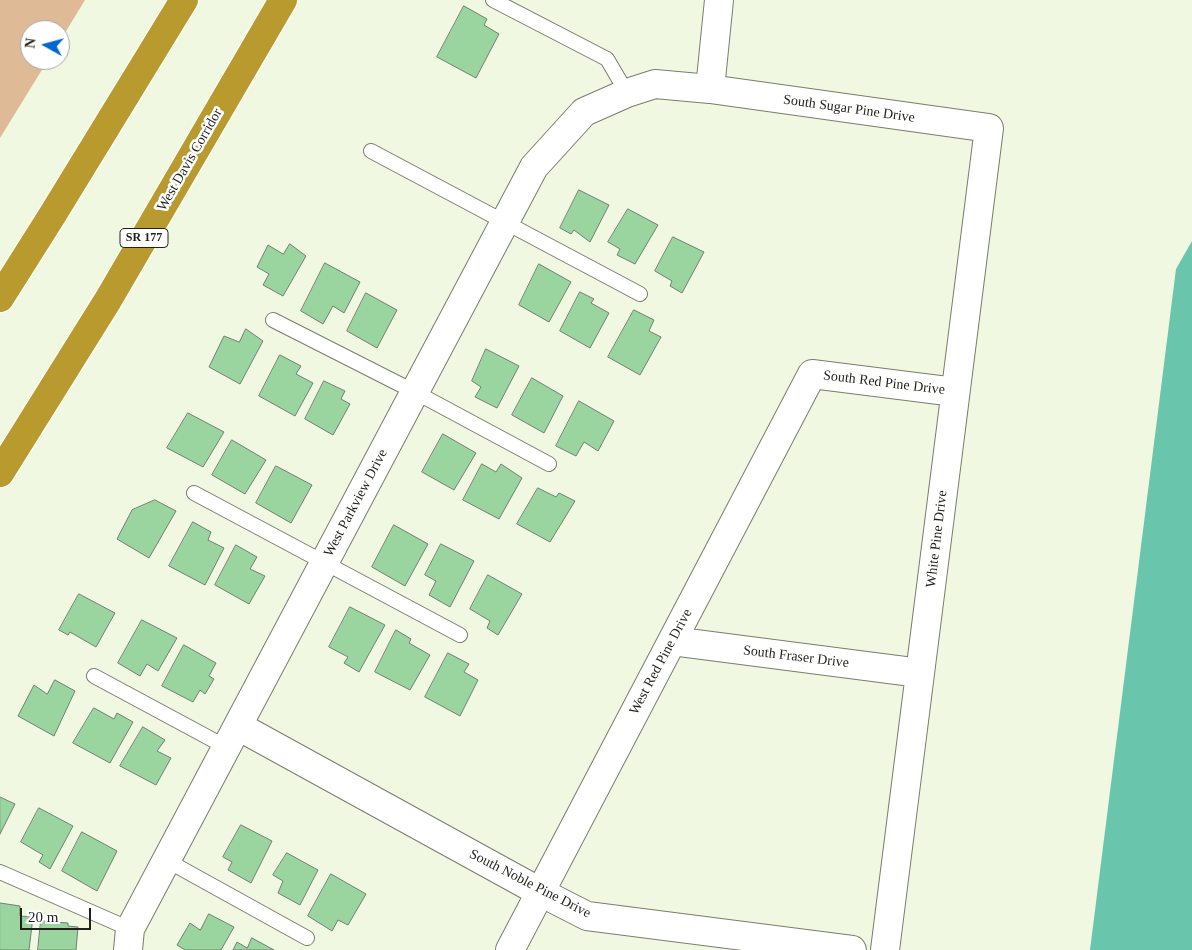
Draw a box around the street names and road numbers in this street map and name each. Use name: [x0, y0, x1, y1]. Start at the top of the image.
street label: South Sugar Pine Drive: [782, 91, 916, 127]
street label: West Davis Corridor: [154, 106, 226, 214]
road number: SR 177: [120, 228, 168, 248]
street label: South Red Pine Drive: [822, 367, 946, 399]
street label: West Parkview Drive: [321, 446, 391, 560]
street label: White Pine Drive: [923, 489, 951, 589]
street label: West Red Pine Drive: [626, 606, 696, 718]
street label: South Fraser Drive: [742, 642, 850, 672]
street label: South Noble Pine Drive: [466, 846, 594, 922]

